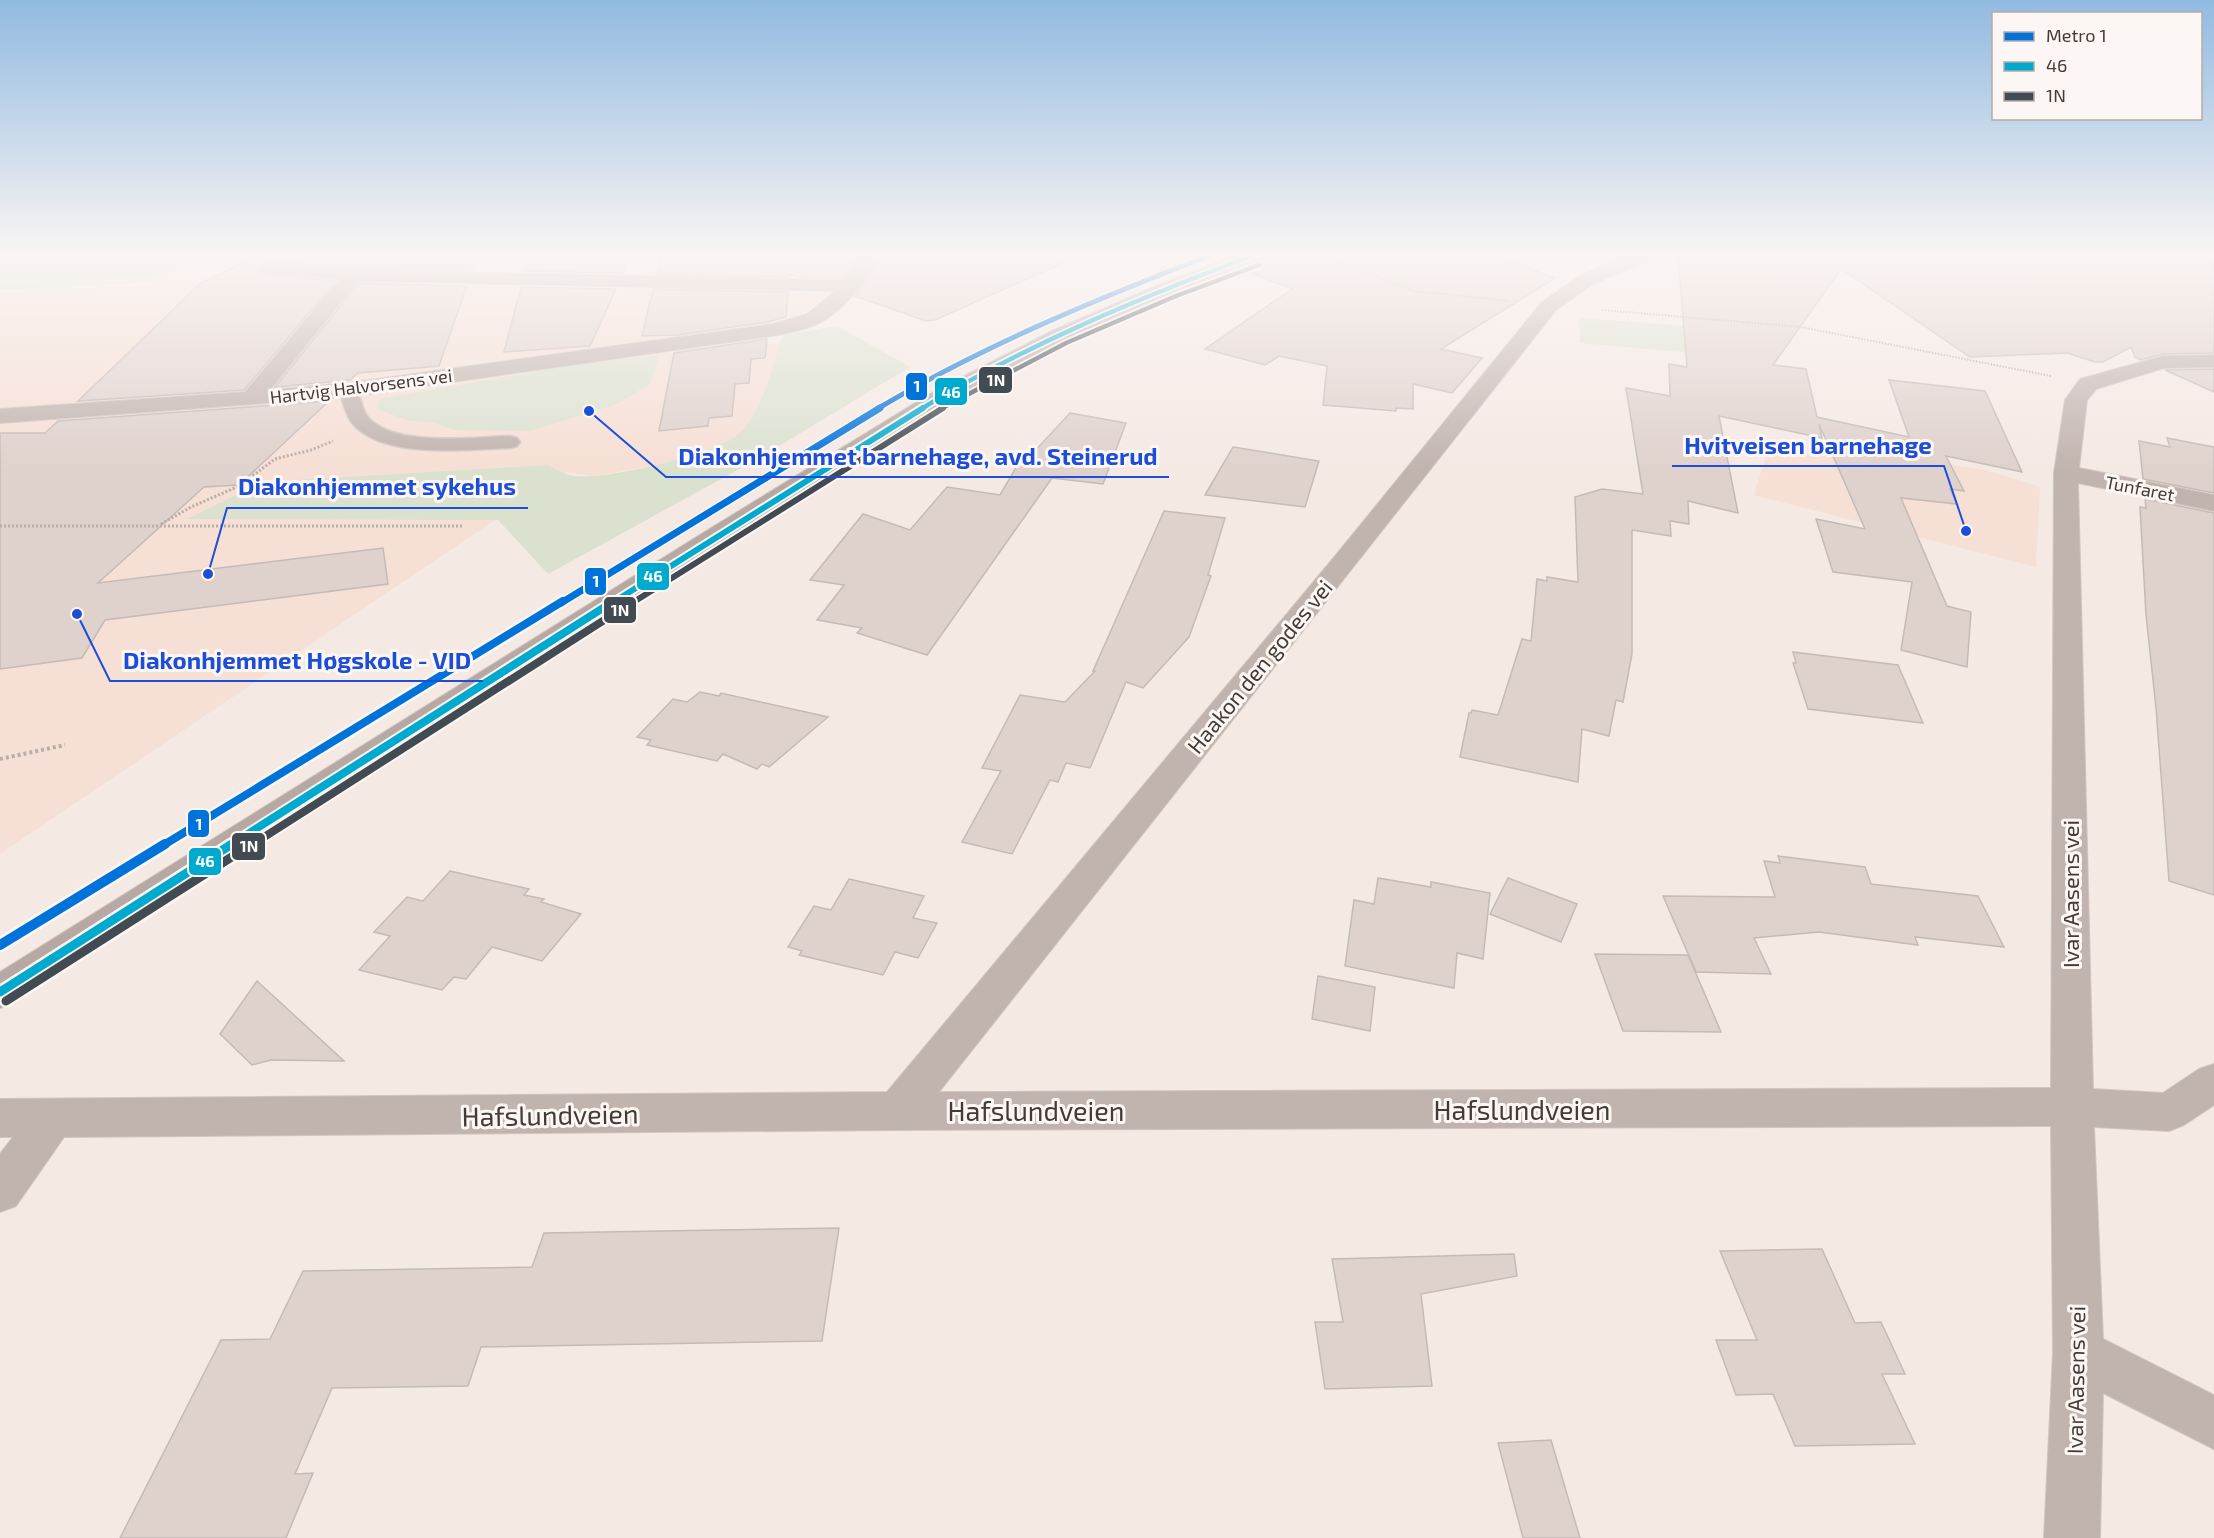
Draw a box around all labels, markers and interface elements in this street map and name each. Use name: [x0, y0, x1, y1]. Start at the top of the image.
legend: [1992, 12, 2202, 120]
text: Metro 1: [2046, 24, 2107, 46]
text: 46: [2046, 54, 2067, 76]
text: 1N: [2046, 84, 2066, 106]
street label: Hartvig Halvorsens vei: [269, 364, 453, 408]
line badge: 1N: [978, 366, 1013, 394]
text: 1N: [987, 370, 1005, 389]
line badge: 1: [905, 372, 928, 401]
text: 1: [914, 376, 920, 395]
line badge: 46: [934, 377, 968, 406]
text: 46: [941, 382, 961, 401]
callout: Hvitveisen barnehage: [1672, 424, 1944, 466]
text: Hvitveisen barnehage: [1684, 430, 1932, 459]
callout: Diakonhjemmet barnehage, avd. Steinerud: [666, 435, 1169, 477]
text: Diakonhjemmet barnehage, avd. Steinerud: [678, 441, 1158, 470]
callout: Diakonhjemmet sykehus: [227, 466, 528, 508]
text: Diakonhjemmet sykehus: [238, 471, 516, 500]
street label: Tunfaret: [2104, 471, 2176, 505]
line badge: 46: [636, 562, 670, 591]
text: 46: [643, 566, 663, 585]
line badge: 1: [584, 567, 607, 596]
text: 1: [593, 571, 599, 590]
street label: Haakon den godes vei: [1181, 574, 1337, 758]
line badge: 1N: [603, 596, 637, 624]
text: 1N: [611, 600, 629, 619]
callout: Diakonhjemmet Høgskole - VID: [110, 639, 483, 681]
text: Diakonhjemmet Høgskole - VID: [123, 645, 471, 674]
line badge: 1: [187, 809, 210, 838]
text: 1: [196, 814, 202, 833]
street label: Ivar Aasens vei: [2057, 820, 2083, 968]
line badge: 1N: [231, 832, 266, 861]
text: 1N: [240, 836, 258, 855]
line badge: 46: [188, 847, 222, 876]
text: 46: [195, 851, 215, 870]
street label: Hafslundveien: [1434, 1093, 1610, 1125]
street label: Hafslundveien: [948, 1094, 1124, 1126]
street label: Hafslundveien: [461, 1096, 639, 1132]
street label: Ivar Aasens vei: [2061, 1306, 2089, 1454]

